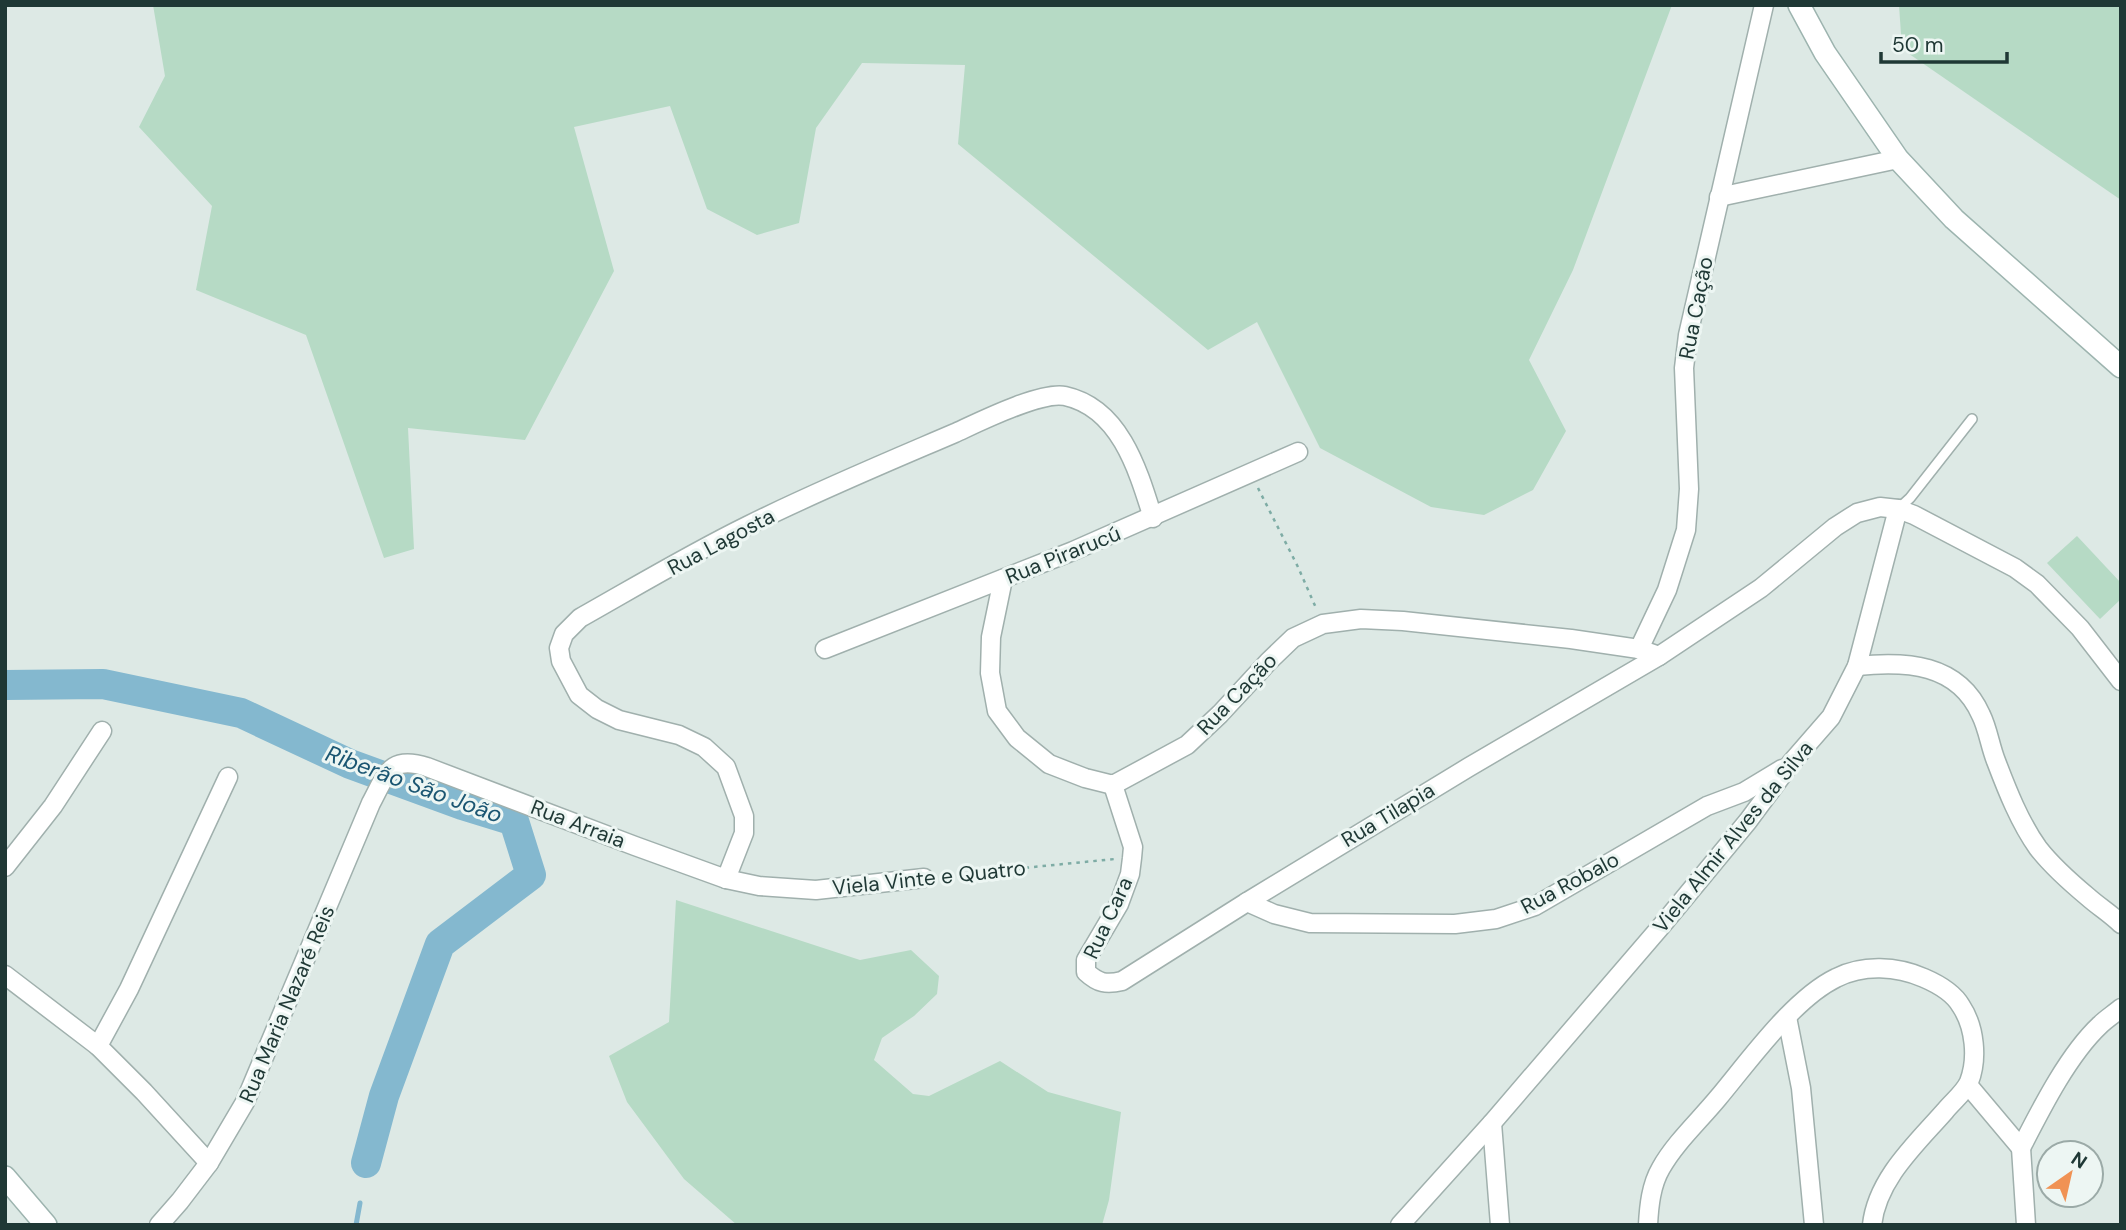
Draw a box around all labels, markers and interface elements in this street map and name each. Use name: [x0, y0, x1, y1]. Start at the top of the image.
scale bar: [1881, 21, 2007, 65]
text: 50 m: [1892, 31, 1943, 59]
street label: Rua Cação: [1672, 254, 1720, 362]
street label: Rua Lagosta: [663, 502, 779, 582]
street label: Rua Pirarucú: [1001, 519, 1125, 591]
street label: Rua Cação: [1191, 647, 1283, 741]
street label: Viela Almir Alves da Silva: [1647, 735, 1819, 939]
water label: Riberão São João: [322, 738, 506, 830]
street label: Rua Tilapia: [1336, 776, 1440, 854]
street label: Rua Arraia: [527, 793, 629, 855]
street label: Rua Robalo: [1516, 845, 1624, 921]
street label: Viela Vinte e Quatro: [831, 854, 1027, 902]
street label: Rua Cara: [1077, 873, 1139, 963]
street label: Rua Maria Nazaré Reis: [233, 901, 341, 1107]
north arrow: [2035, 1139, 2105, 1209]
text: N: [2066, 1146, 2092, 1175]

